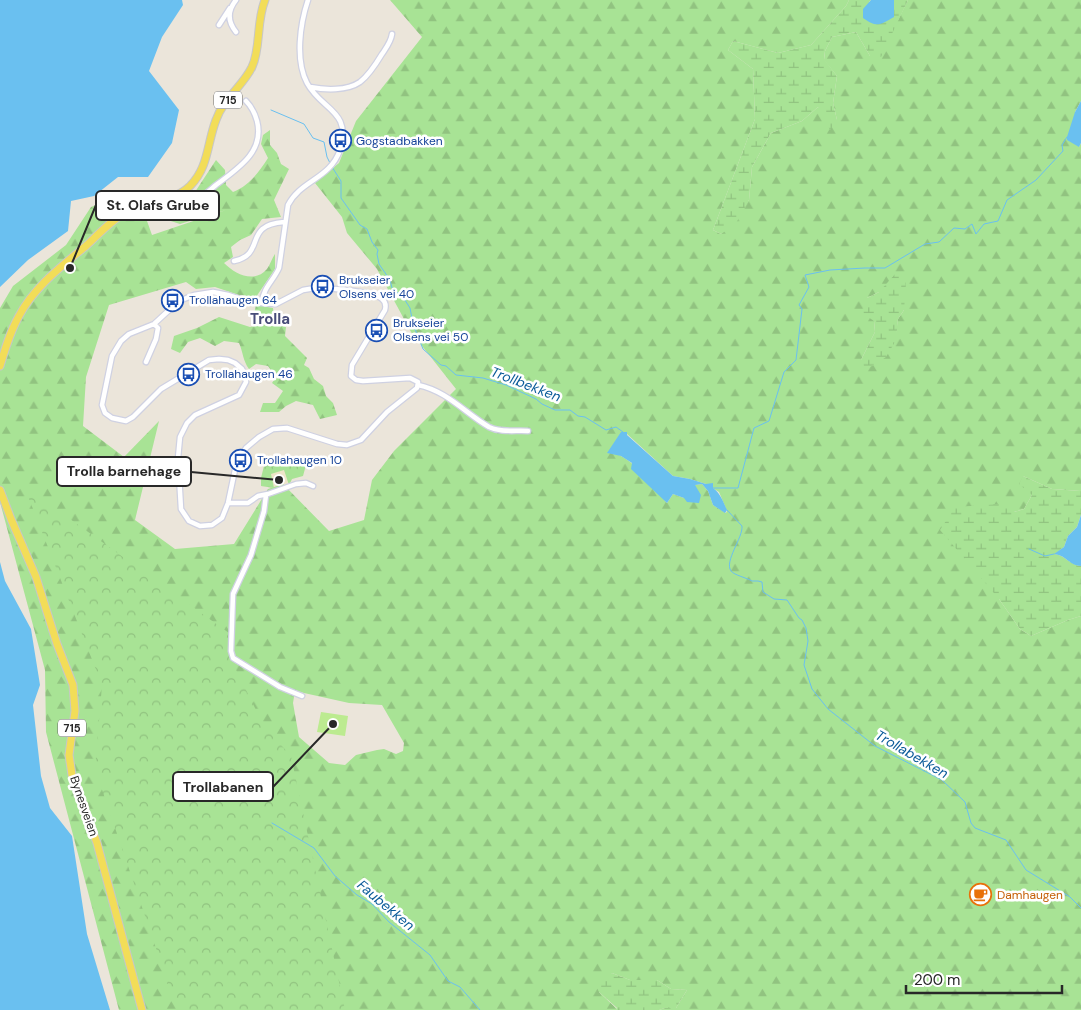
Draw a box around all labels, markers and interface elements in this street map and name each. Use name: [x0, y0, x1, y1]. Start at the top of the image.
road number: 715: [214, 92, 242, 108]
bus stop icon: Gogstadbakken: [328, 129, 352, 153]
place label: Gogstadbakken: [356, 133, 443, 149]
callout: St. Olafs Grube: [96, 191, 219, 220]
text: St. Olafs Grube: [107, 196, 209, 214]
place label: Brukseier Olsens vei 40: [339, 272, 414, 302]
bus stop icon: Brukseier Olsens vei 40: [311, 275, 335, 299]
bus stop icon: Trollahaugen 64: [161, 288, 185, 312]
place label: Trollahaugen 64: [189, 292, 277, 308]
district label: Trolla: [250, 309, 290, 329]
place label: Brukseier Olsens vei 50: [393, 315, 468, 345]
bus stop icon: Brukseier Olsens vei 50: [365, 318, 389, 342]
bus stop icon: Trollahaugen 46: [177, 362, 201, 386]
water label: Trollbekken: [488, 362, 564, 406]
place label: Trollahaugen 46: [205, 366, 293, 382]
bus stop icon: Trollahaugen 10: [229, 448, 253, 472]
place label: Trollahaugen 10: [257, 452, 342, 468]
callout: Trolla barnehage: [57, 457, 191, 486]
text: Trolla barnehage: [67, 462, 181, 480]
road number: 715: [58, 720, 86, 736]
water label: Trollabekken: [872, 726, 952, 782]
callout: Trollabanen: [173, 772, 273, 801]
street label: Bynesveien: [66, 774, 102, 838]
text: Trollabanen: [183, 778, 263, 796]
water label: Faubekken: [354, 876, 418, 934]
cafe icon: Damhaugen: [969, 883, 993, 907]
place label: Damhaugen: [997, 887, 1063, 903]
scale bar: [906, 962, 1062, 994]
text: 200 m: [914, 970, 960, 990]

